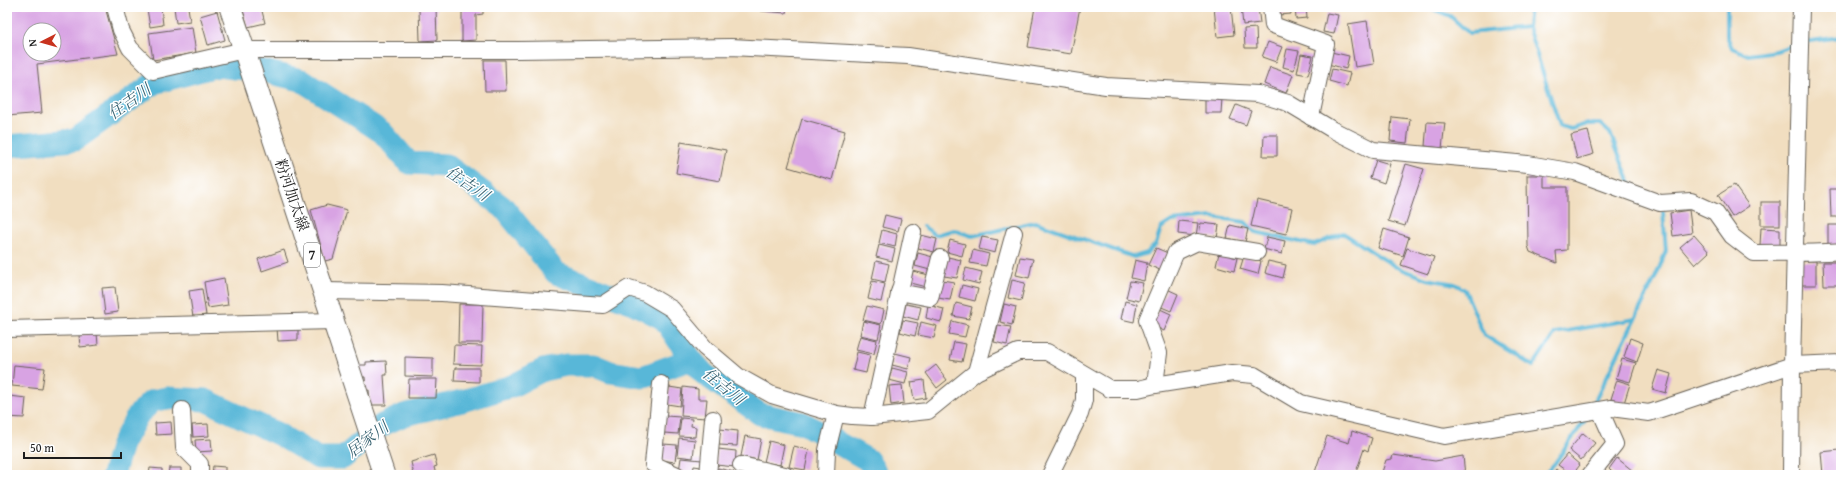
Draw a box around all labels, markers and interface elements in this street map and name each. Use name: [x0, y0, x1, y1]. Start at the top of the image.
north arrow: [22, 22, 62, 62]
text: N: [24, 38, 40, 48]
water label: 住吉川: [102, 76, 157, 125]
street label: 粉河加太線: [270, 156, 315, 234]
water label: 住吉川: [441, 160, 496, 207]
road number: 7: [304, 243, 320, 267]
water label: 住吉川: [698, 362, 752, 412]
water label: 居家川: [341, 414, 395, 463]
scale bar: [24, 434, 121, 460]
text: 50 m: [30, 439, 54, 456]

